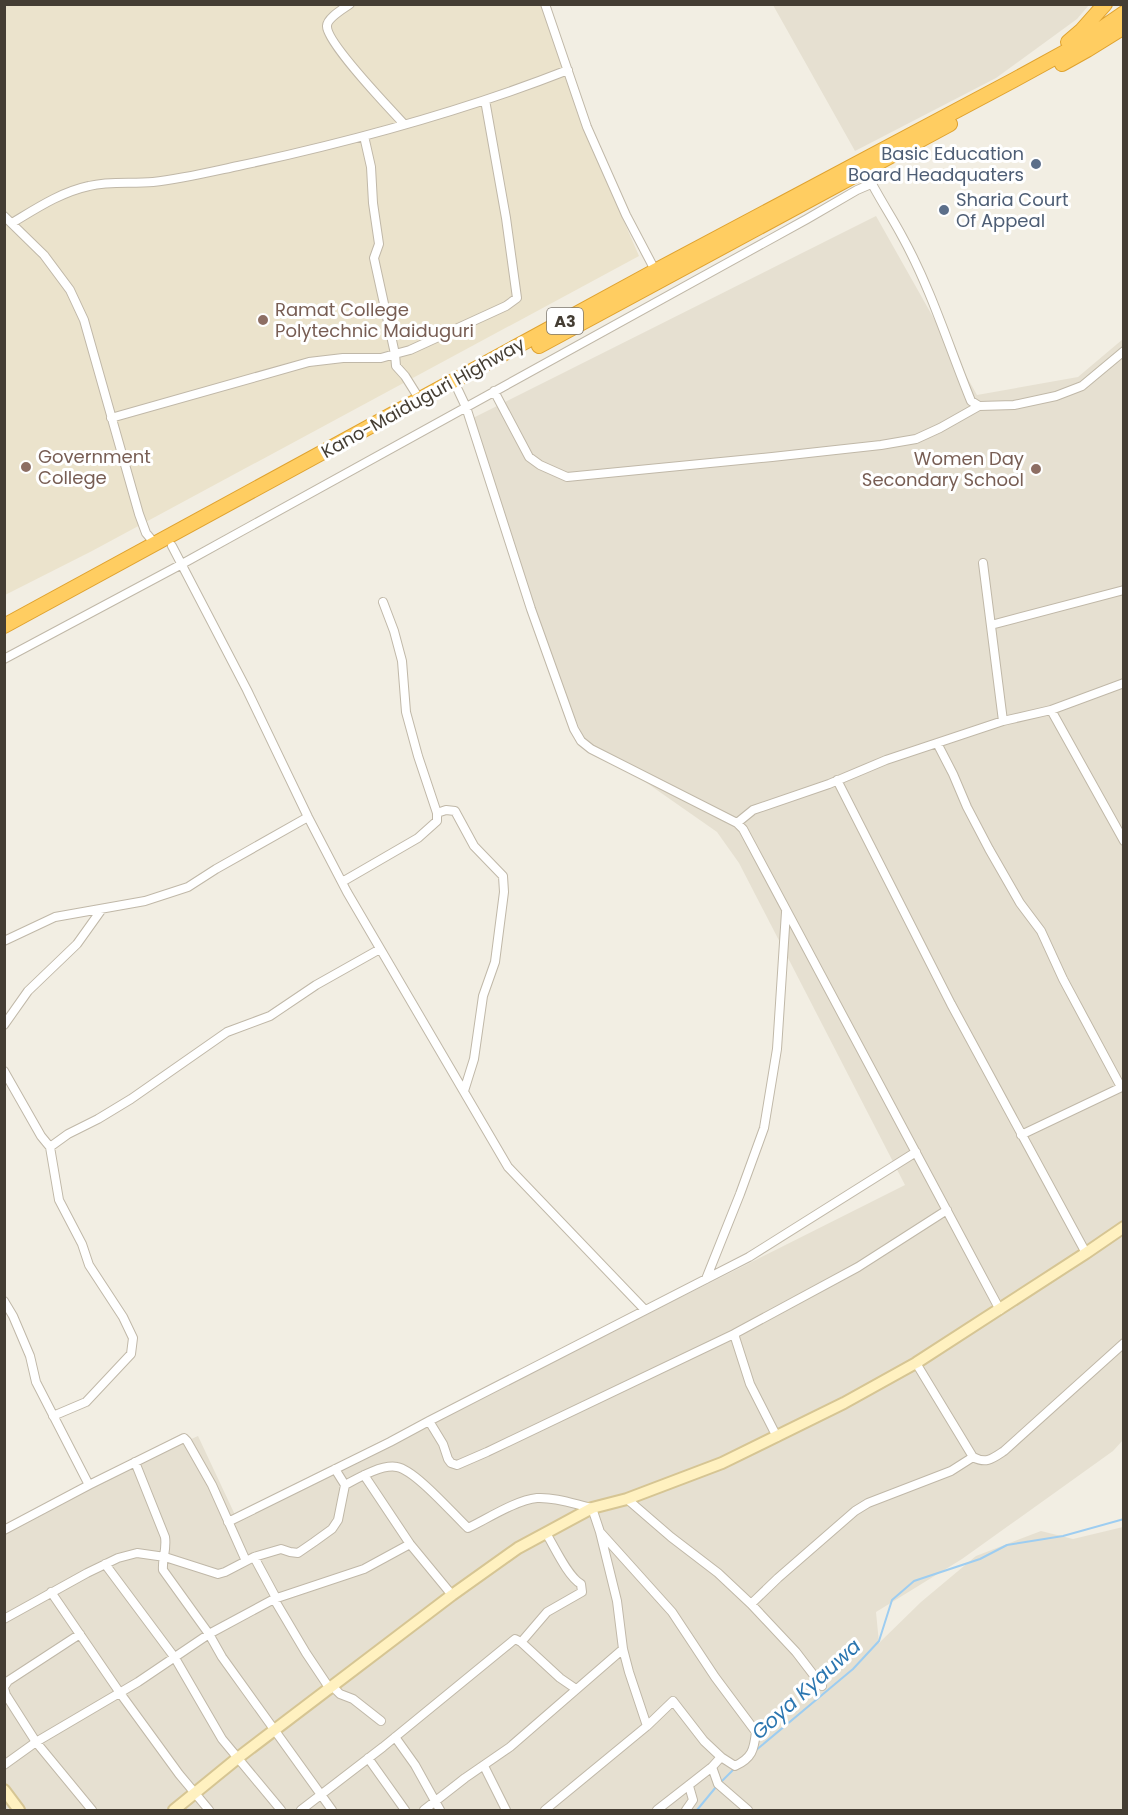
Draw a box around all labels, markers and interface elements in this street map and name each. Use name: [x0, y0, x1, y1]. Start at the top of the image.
place label: Basic Education Board Headquaters: [848, 141, 1024, 187]
marker: Basic Education Board Headquaters: [1029, 157, 1043, 171]
place label: Sharia Court Of Appeal: [956, 187, 1069, 233]
marker: Sharia Court Of Appeal: [937, 203, 951, 217]
place label: Ramat College Polytechnic Maiduguri: [275, 297, 474, 343]
road number: A3: [547, 308, 583, 334]
marker: Ramat College Polytechnic Maiduguri: [256, 313, 270, 327]
street label: Kano-Maiduguri Highway: [317, 331, 529, 464]
place label: Government College: [38, 444, 151, 490]
place label: Women Day Secondary School: [862, 446, 1024, 492]
marker: Government College: [19, 460, 33, 474]
marker: Women Day Secondary School: [1029, 462, 1043, 476]
water label: Goya Kyauwa: [745, 1632, 867, 1746]

